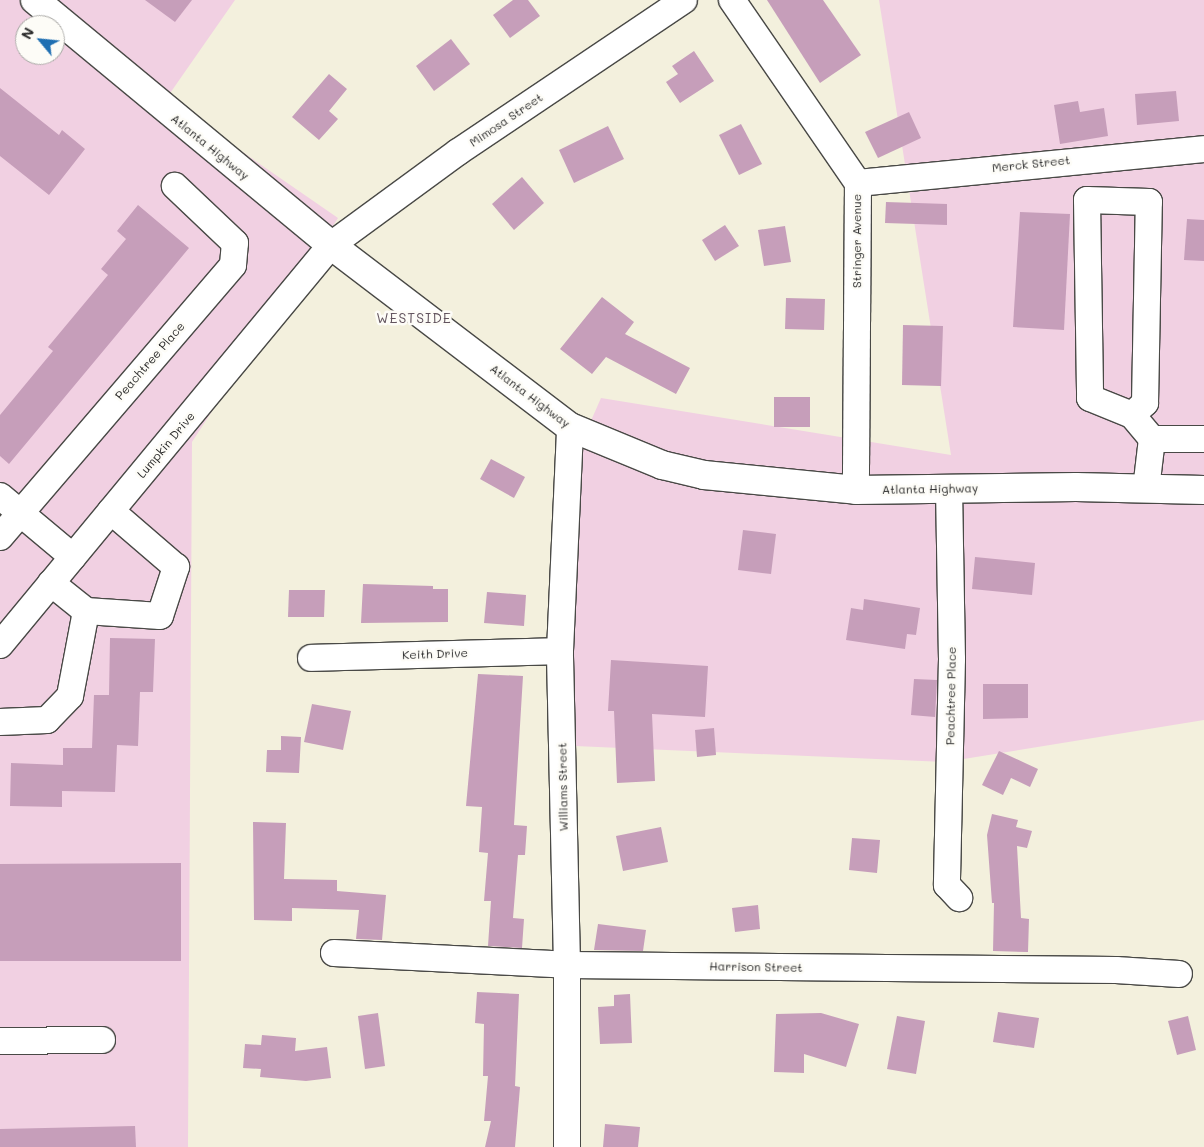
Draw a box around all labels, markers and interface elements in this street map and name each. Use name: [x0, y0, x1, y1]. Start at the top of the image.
north arrow: [15, 15, 65, 65]
text: N: [16, 24, 38, 42]
street label: Mimosa Street: [467, 90, 545, 150]
street label: Atlanta Highway: [168, 111, 252, 183]
street label: Merck Street: [991, 153, 1071, 175]
street label: Stringer Avenue: [850, 194, 864, 288]
district label: WESTSIDE: [375, 310, 453, 326]
street label: Peachtree Place: [112, 319, 188, 403]
street label: Atlanta Highway: [487, 361, 573, 431]
street label: Lumpkin Drive: [134, 409, 198, 481]
street label: Atlanta Highway: [882, 481, 978, 497]
street label: Keith Drive: [402, 646, 468, 662]
street label: Peachtree Place: [943, 647, 959, 745]
street label: Williams Street: [555, 742, 571, 832]
street label: Harrison Street: [709, 959, 803, 975]

